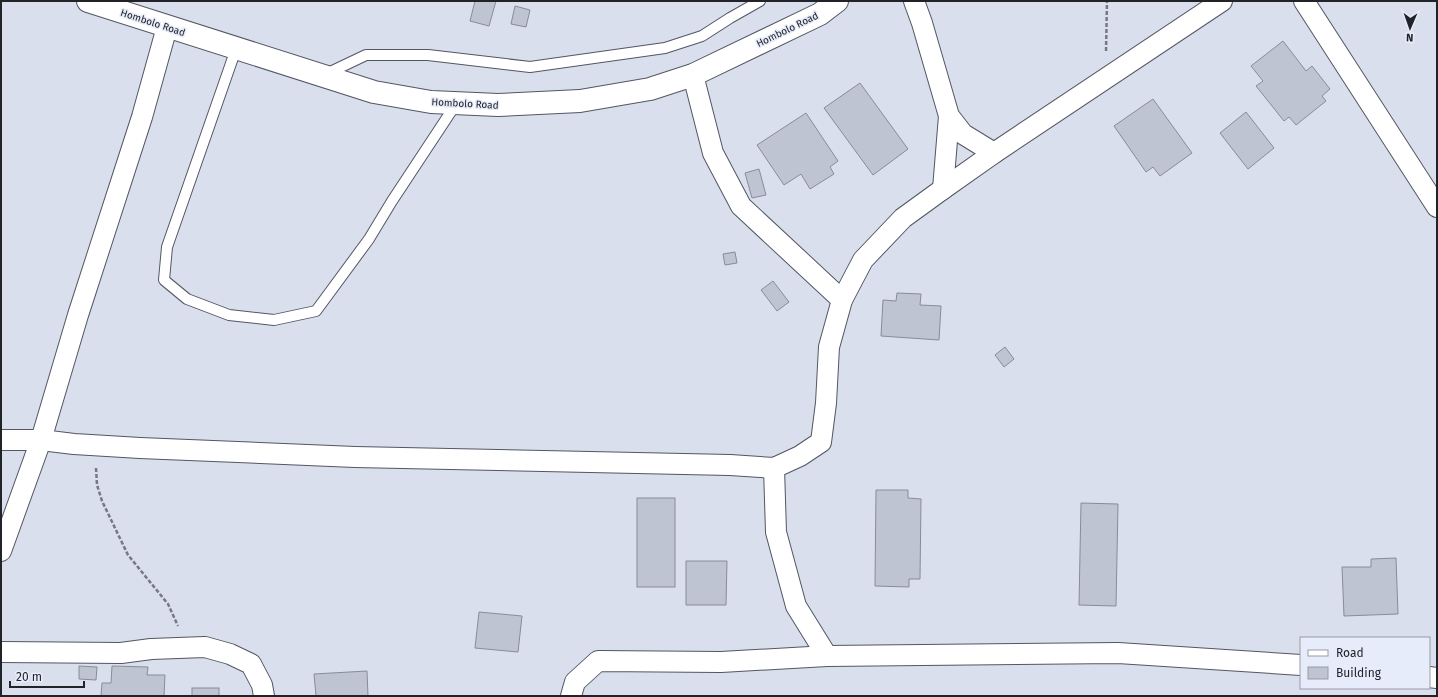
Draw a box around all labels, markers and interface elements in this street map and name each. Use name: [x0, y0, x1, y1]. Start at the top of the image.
street label: Hombolo Road: [119, 7, 187, 39]
north arrow: [1390, 8, 1430, 48]
street label: Hombolo Road: [755, 10, 820, 50]
text: N: [1406, 31, 1414, 44]
street label: Hombolo Road: [431, 96, 499, 112]
legend: [1300, 637, 1430, 689]
text: Road: [1336, 646, 1364, 660]
scale bar: [10, 663, 84, 689]
text: Building: [1336, 666, 1382, 680]
text: 20 m: [16, 670, 42, 684]

